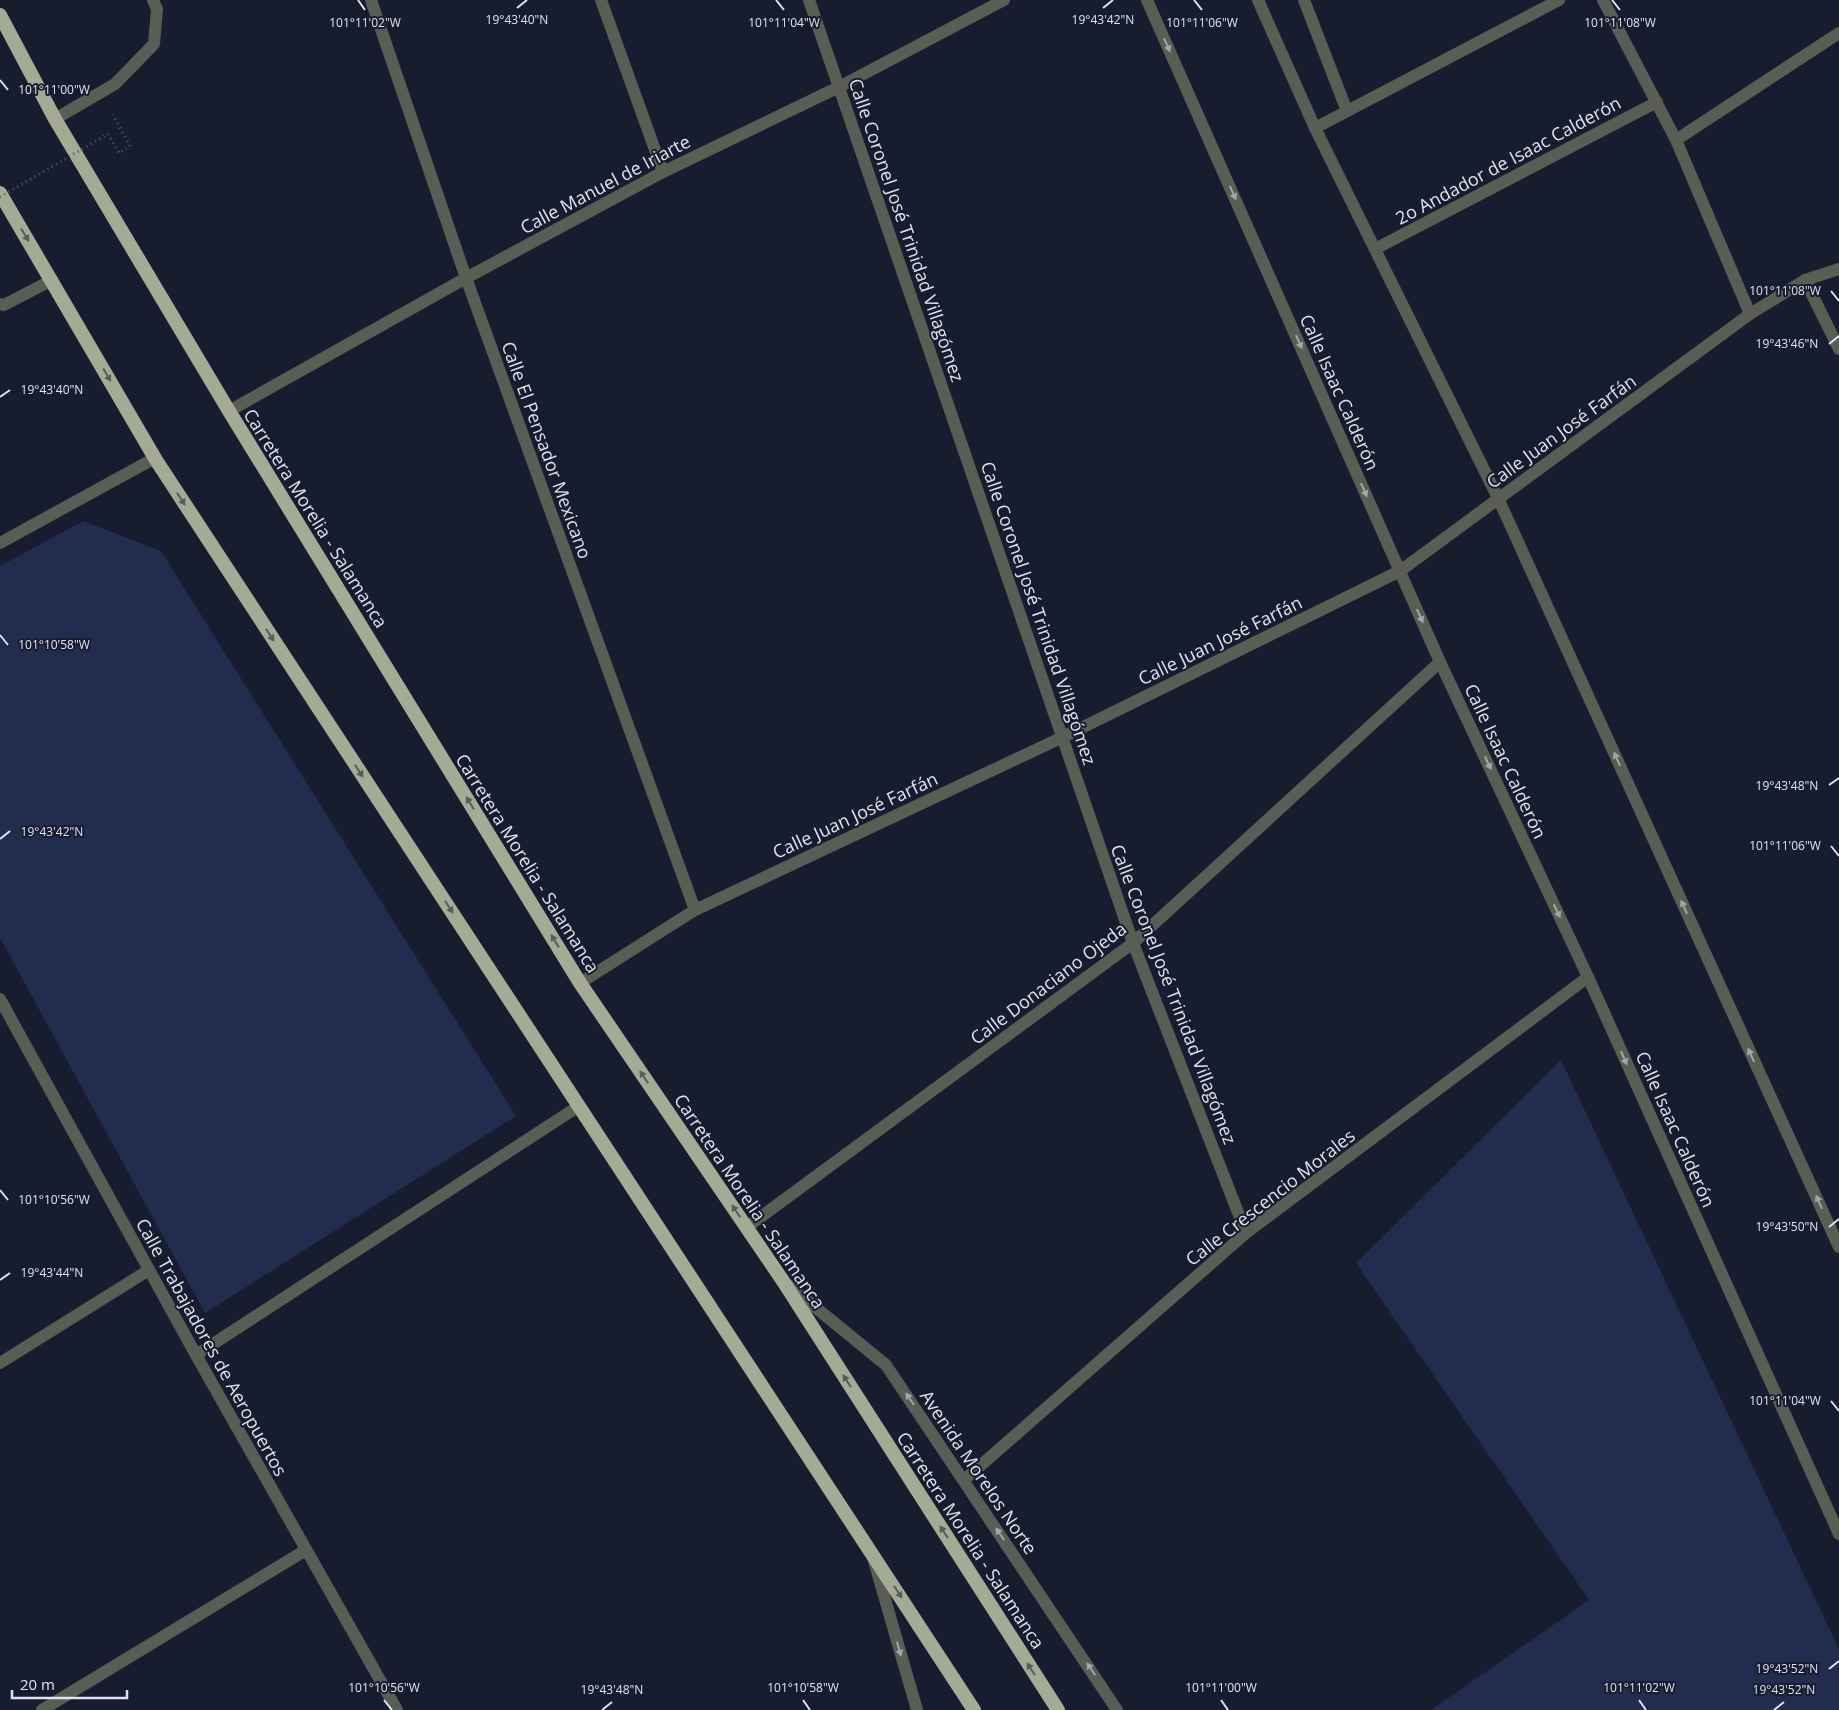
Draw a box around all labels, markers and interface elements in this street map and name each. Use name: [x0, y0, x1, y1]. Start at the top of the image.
text: 19°43'40"N: [486, 11, 548, 28]
text: 19°43'42"N: [1072, 11, 1134, 28]
text: 101°11'02"W: [329, 14, 401, 31]
text: 101°11'04"W: [748, 14, 820, 31]
text: 101°11'06"W: [1166, 14, 1238, 31]
text: 101°11'08"W: [1584, 14, 1656, 31]
one-way arrow: [1163, 38, 1171, 52]
street label: Calle Coronel José Trinidad Villagómez: [844, 75, 970, 385]
text: 101°11'00"W: [18, 81, 90, 98]
street label: 2o Andador de Isaac Calderón: [1391, 90, 1625, 230]
street label: Calle Manuel de Iriarte: [516, 129, 694, 239]
one-way arrow: [1229, 186, 1237, 200]
one-way arrow: [20, 229, 29, 242]
text: 101°11'08"W: [1749, 282, 1821, 299]
street label: Calle Isaac Calderón: [1295, 310, 1385, 474]
one-way arrow: [1295, 335, 1303, 349]
text: 19°43'46"N: [1756, 335, 1818, 352]
street label: Calle El Pensador Mexicano: [496, 338, 598, 562]
one-way arrow: [103, 368, 111, 383]
street label: Calle Juan José Farfán: [1481, 369, 1641, 493]
text: 19°43'40"N: [21, 381, 83, 398]
street label: Carretera Morelia - Salamanca: [238, 404, 394, 632]
street label: Calle Coronel José Trinidad Villagómez: [976, 458, 1102, 768]
one-way arrow: [1361, 483, 1369, 497]
one-way arrow: [176, 492, 186, 506]
street label: Calle Juan José Farfán: [1134, 590, 1306, 690]
one-way arrow: [1416, 609, 1424, 623]
one-way arrow: [266, 628, 275, 641]
text: 101°10'58"W: [18, 636, 90, 653]
street label: Calle Isaac Calderón: [1460, 680, 1552, 842]
street label: Carretera Morelia - Salamanca: [450, 749, 606, 977]
one-way arrow: [1612, 752, 1620, 766]
one-way arrow: [1484, 756, 1492, 770]
one-way arrow: [355, 764, 364, 777]
street label: Calle Juan José Farfán: [769, 766, 941, 864]
text: 19°43'48"N: [1756, 777, 1818, 794]
one-way arrow: [465, 796, 474, 809]
text: 19°43'42"N: [21, 823, 83, 840]
text: 101°11'06"W: [1749, 837, 1821, 854]
street label: Calle Coronel José Trinidad Villagómez: [1106, 841, 1242, 1147]
one-way arrow: [444, 900, 453, 913]
one-way arrow: [1680, 900, 1688, 914]
one-way arrow: [1552, 903, 1561, 918]
street label: Calle Donaciano Ojeda: [965, 916, 1131, 1050]
one-way arrow: [550, 935, 559, 948]
street label: Calle Isaac Calderón: [1631, 1047, 1721, 1211]
one-way arrow: [1747, 1047, 1756, 1062]
one-way arrow: [1621, 1051, 1629, 1065]
one-way arrow: [639, 1070, 649, 1084]
street label: Carretera Morelia - Salamanca: [669, 1089, 831, 1313]
street label: Calle Crescencio Morales: [1180, 1123, 1360, 1271]
text: 101°10'56"W: [18, 1191, 90, 1208]
one-way arrow: [1814, 1195, 1822, 1209]
one-way arrow: [731, 1204, 741, 1218]
street label: Calle Trabajadores de Aeropuertos: [131, 1214, 293, 1480]
text: 19°43'50"N: [1756, 1218, 1818, 1235]
text: 19°43'44"N: [21, 1264, 83, 1281]
one-way arrow: [842, 1374, 851, 1387]
street label: Avenida Morelos Norte: [915, 1385, 1043, 1559]
text: 101°11'04"W: [1749, 1392, 1821, 1409]
one-way arrow: [905, 1393, 915, 1406]
street label: Carretera Morelia - Salamanca: [892, 1427, 1050, 1653]
one-way arrow: [939, 1525, 948, 1539]
one-way arrow: [995, 1528, 1005, 1541]
one-way arrow: [893, 1586, 903, 1599]
one-way arrow: [896, 1641, 904, 1656]
text: 19°43'52"N: [1756, 1660, 1818, 1677]
one-way arrow: [1027, 1662, 1036, 1676]
one-way arrow: [1086, 1663, 1096, 1676]
scale bar: [12, 1668, 128, 1700]
text: 20 m: [20, 1674, 55, 1694]
text: 101°10'56"W: [348, 1679, 420, 1696]
text: 101°10'58"W: [767, 1679, 839, 1696]
text: 101°11'00"W: [1185, 1679, 1257, 1696]
text: 101°11'02"W: [1603, 1679, 1675, 1696]
text: 19°43'48"N: [581, 1681, 643, 1698]
text: 19°43'52"N: [1753, 1681, 1815, 1698]

